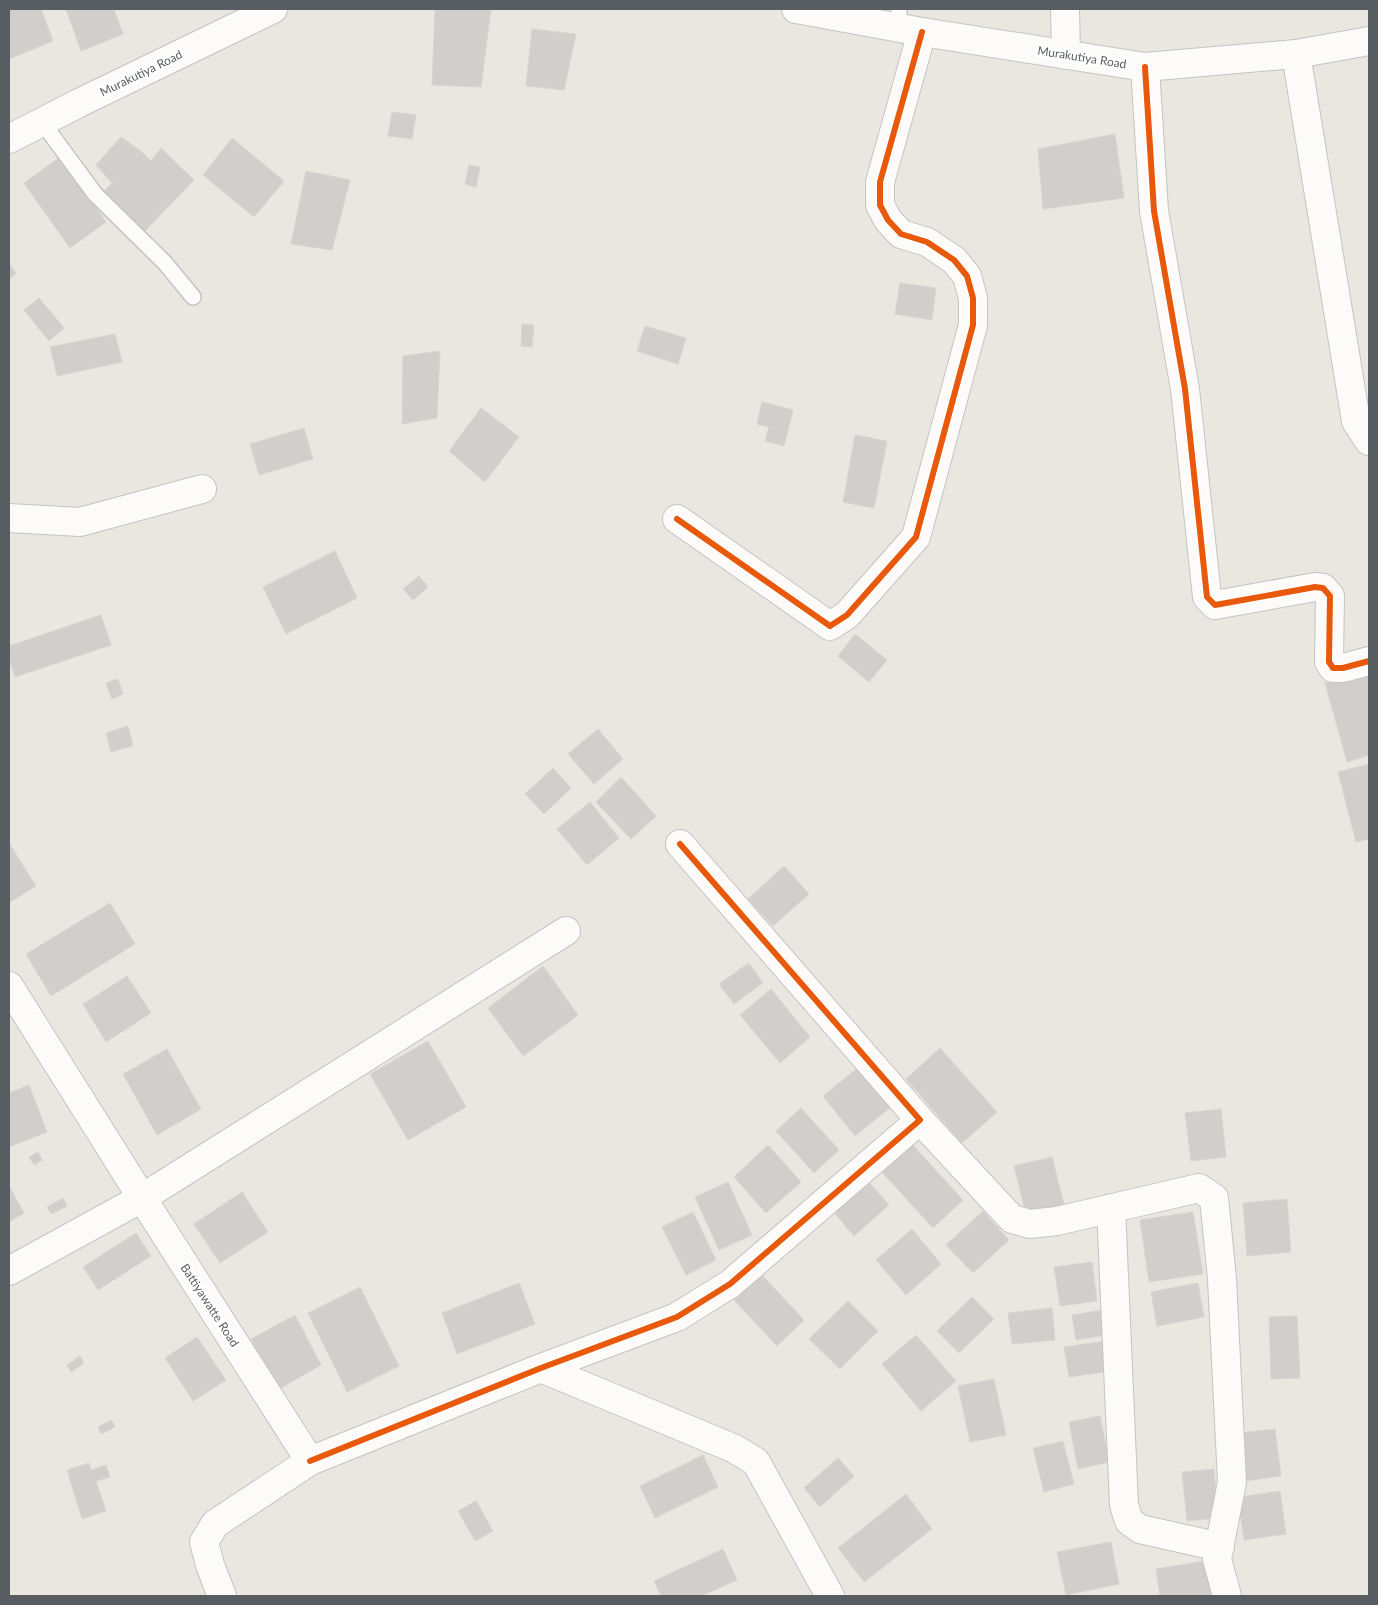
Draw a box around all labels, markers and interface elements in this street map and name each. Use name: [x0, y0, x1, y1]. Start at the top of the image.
street label: Murakutiya Road: [1036, 43, 1128, 71]
street label: Murakutiya Road: [97, 47, 185, 99]
street label: Battiyawatte Road: [178, 1261, 242, 1349]

